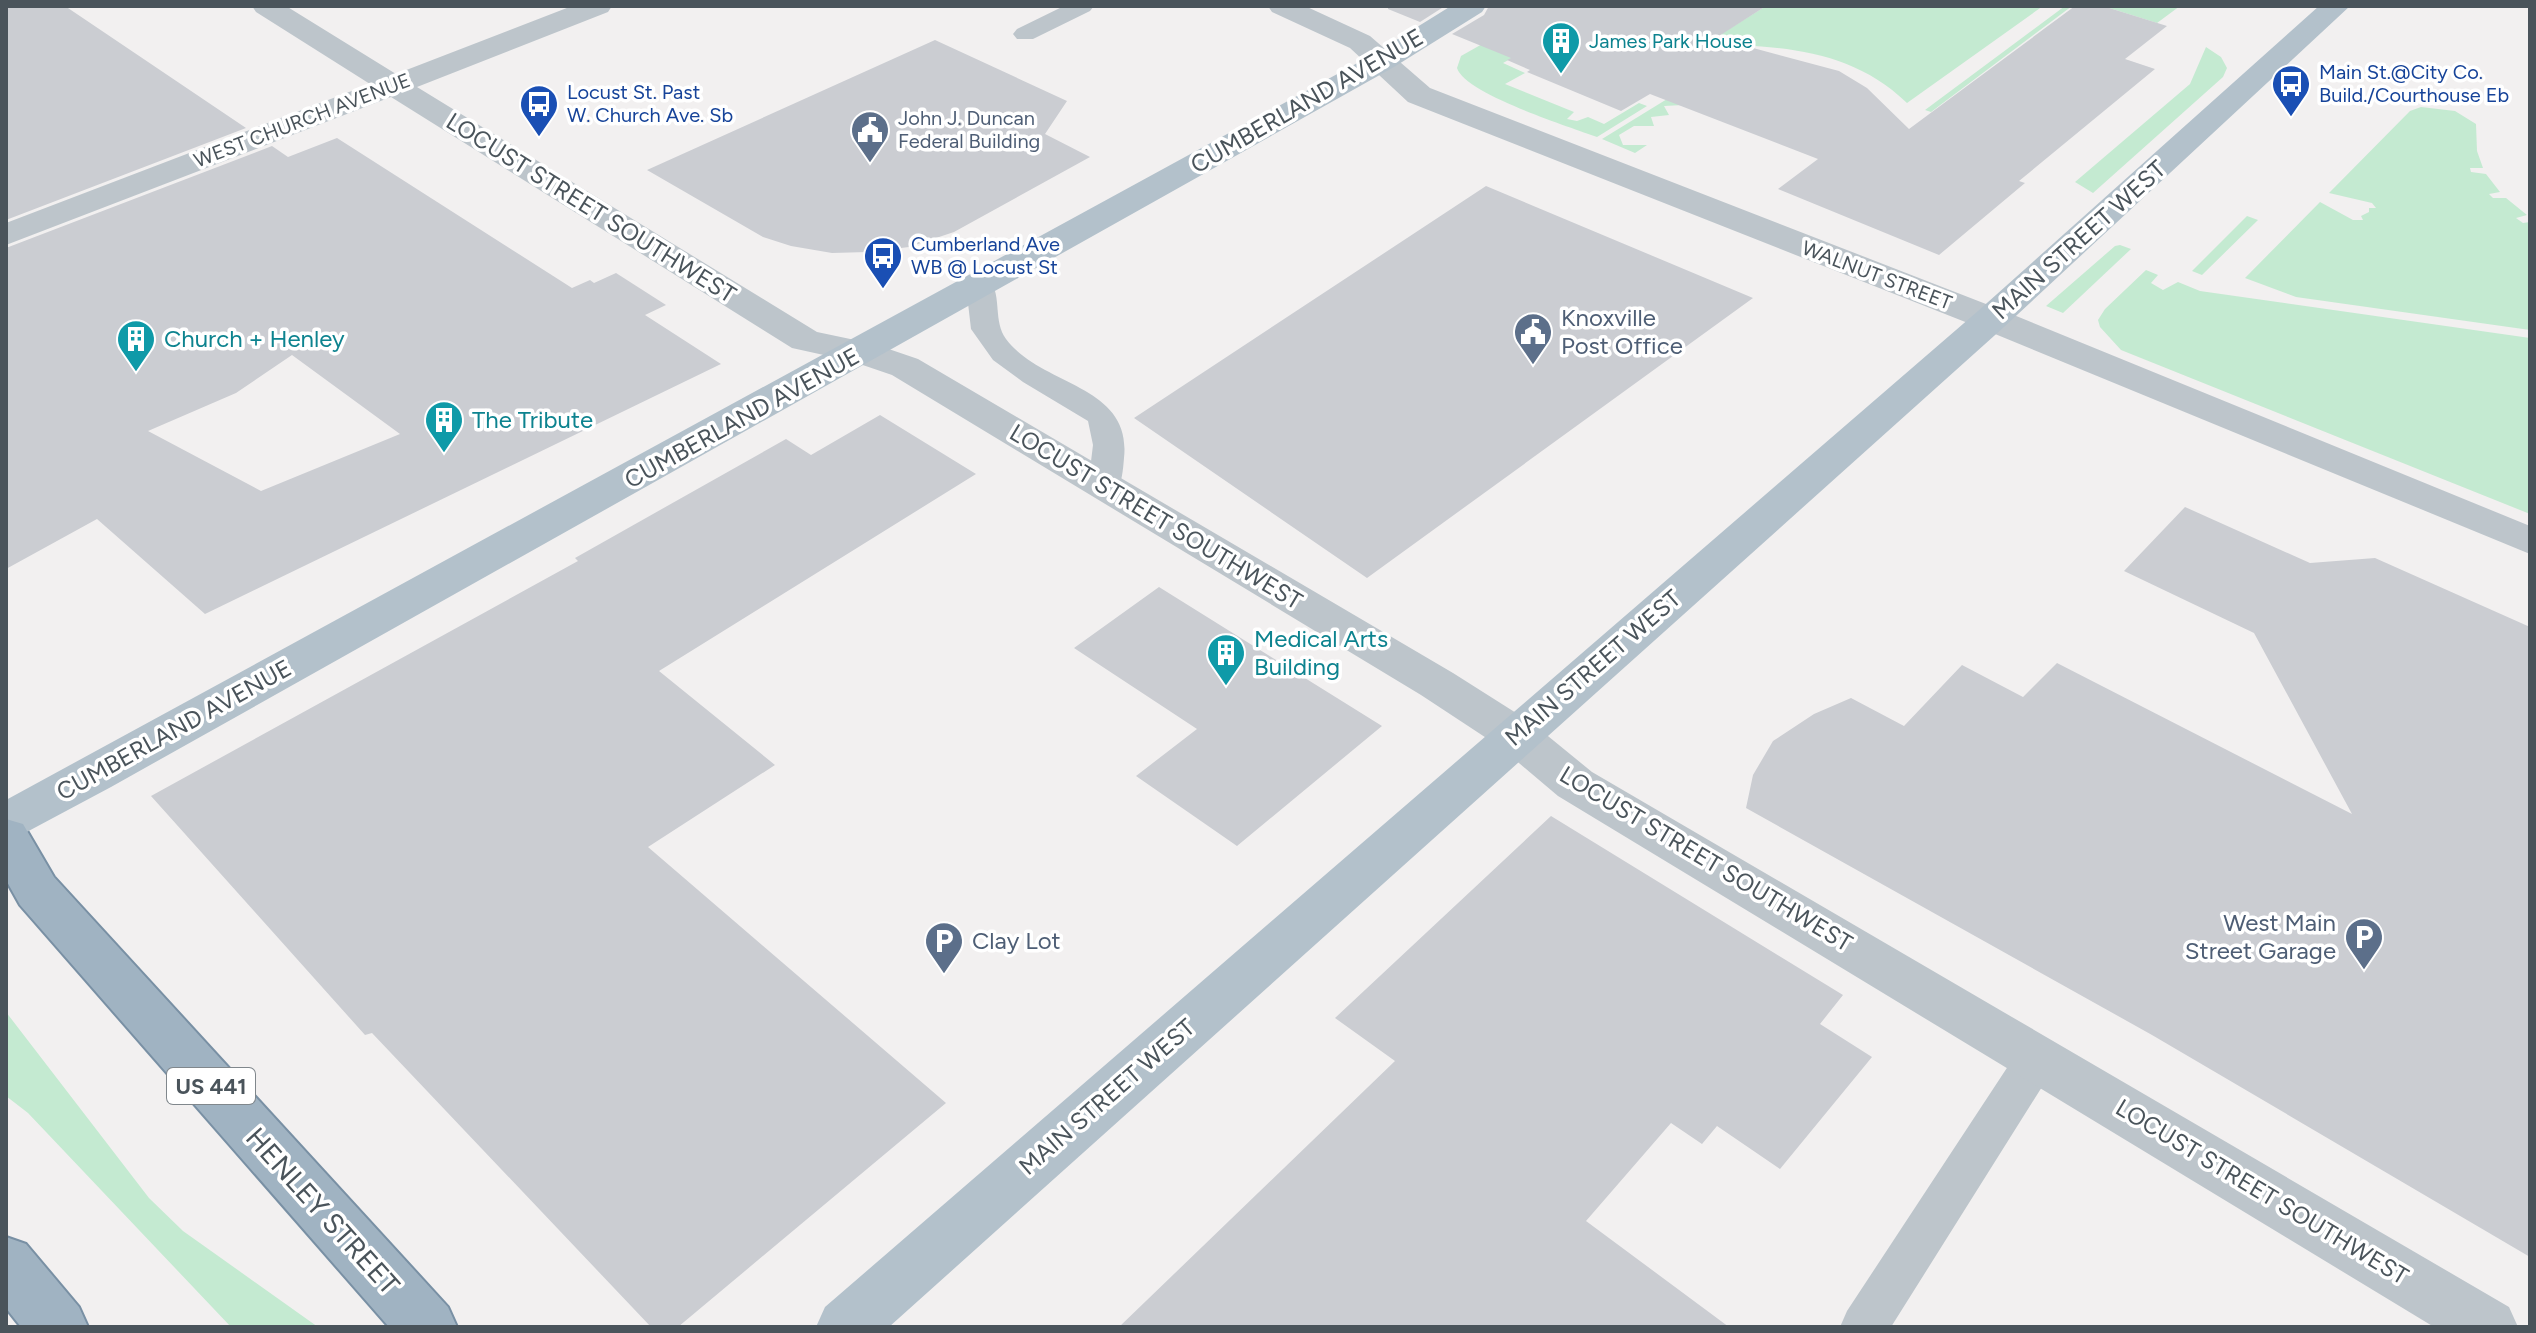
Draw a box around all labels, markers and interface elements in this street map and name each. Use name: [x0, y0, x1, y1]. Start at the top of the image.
building icon: James Park House: [1540, 20, 1582, 75]
street label: CUMBERLAND AVENUE: [1185, 22, 1428, 179]
place label: James Park House: [1589, 29, 1753, 53]
place label: Main St.@City Co. Build./Courthouse Eb: [2319, 60, 2509, 107]
bus stop icon: Main St.@City Co. Build./Courthouse Eb: [2270, 63, 2312, 118]
street label: WEST CHURCH AVENUE: [191, 68, 413, 172]
place label: Locust St. Past W. Church Ave. Sb: [567, 80, 733, 127]
bus stop icon: Locust St. Past W. Church Ave. Sb: [518, 83, 560, 138]
street label: LOCUST STREET SOUTHWEST: [441, 106, 741, 309]
place label: John J. Duncan Federal Building: [898, 106, 1040, 153]
public building icon: John J. Duncan Federal Building: [849, 109, 891, 164]
street label: MAIN STREET WEST: [1986, 154, 2171, 325]
place label: Cumberland Ave WB @ Locust St: [911, 232, 1060, 279]
bus stop icon: Cumberland Ave WB @ Locust St: [862, 235, 904, 290]
street label: WALNUT STREET: [1799, 235, 1955, 315]
place label: Knoxville Post Office: [1561, 303, 1683, 360]
public building icon: Knoxville Post Office: [1512, 311, 1554, 366]
building icon: Church + Henley: [115, 318, 157, 373]
place label: Church + Henley: [164, 324, 345, 353]
street label: CUMBERLAND AVENUE: [619, 341, 864, 494]
building icon: The Tribute: [423, 399, 465, 454]
place label: The Tribute: [472, 405, 593, 434]
street label: LOCUST STREET SOUTHWEST: [1005, 418, 1308, 616]
street label: MAIN STREET WEST: [1499, 583, 1686, 752]
place label: Medical Arts Building: [1254, 624, 1388, 681]
building icon: Medical Arts Building: [1205, 632, 1247, 687]
street label: CUMBERLAND AVENUE: [51, 653, 296, 806]
street label: LOCUST STREET SOUTHWEST: [1555, 760, 1858, 958]
place label: West Main Street Garage: [2185, 908, 2336, 965]
parking icon: West Main Street Garage: [2343, 916, 2385, 971]
parking icon: Clay Lot: [923, 920, 965, 975]
place label: Clay Lot: [972, 926, 1061, 955]
street label: MAIN STREET WEST: [1013, 1012, 1200, 1181]
road number: US 441: [167, 1068, 255, 1104]
street label: LOCUST STREET SOUTHWEST: [2111, 1093, 2414, 1291]
street label: HENLEY STREET: [239, 1120, 407, 1302]

